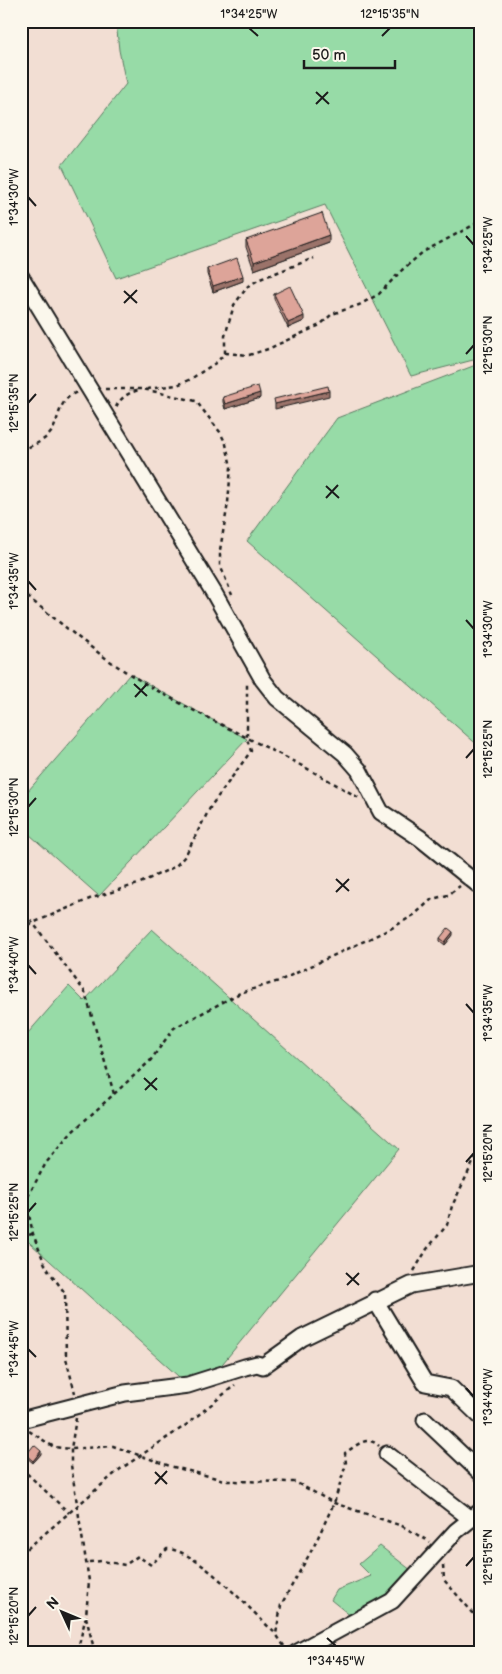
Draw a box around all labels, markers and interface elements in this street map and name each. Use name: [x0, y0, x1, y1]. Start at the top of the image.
text: 1°34'25"W: [221, 7, 278, 22]
text: 12°15'35"N: [361, 7, 419, 22]
scale bar: [304, 38, 396, 70]
text: 50 m: [312, 46, 346, 65]
text: 1°34'30"W: [7, 168, 22, 226]
text: 1°34'25"W: [481, 216, 496, 273]
text: 12°15'30"N: [481, 315, 496, 375]
text: 12°15'35"N: [7, 374, 22, 432]
text: 1°34'35"W: [7, 552, 22, 610]
text: 1°34'30"W: [481, 600, 496, 658]
text: 12°15'25"N: [481, 720, 496, 778]
text: 12°15'30"N: [7, 777, 22, 837]
text: 1°34'40"W: [7, 936, 22, 994]
text: 1°34'35"W: [481, 984, 496, 1042]
text: 12°15'20"N: [481, 1124, 496, 1182]
text: 12°15'25"N: [7, 1183, 22, 1241]
text: 1°34'45"W: [7, 1320, 22, 1378]
text: 1°34'40"W: [481, 1368, 496, 1426]
text: 12°15'15"N: [481, 1529, 496, 1585]
north arrow: [38, 1586, 88, 1636]
text: 12°15'20"N: [7, 1587, 22, 1645]
text: N: [43, 1594, 63, 1613]
text: 1°34'45"W: [307, 1654, 365, 1669]

